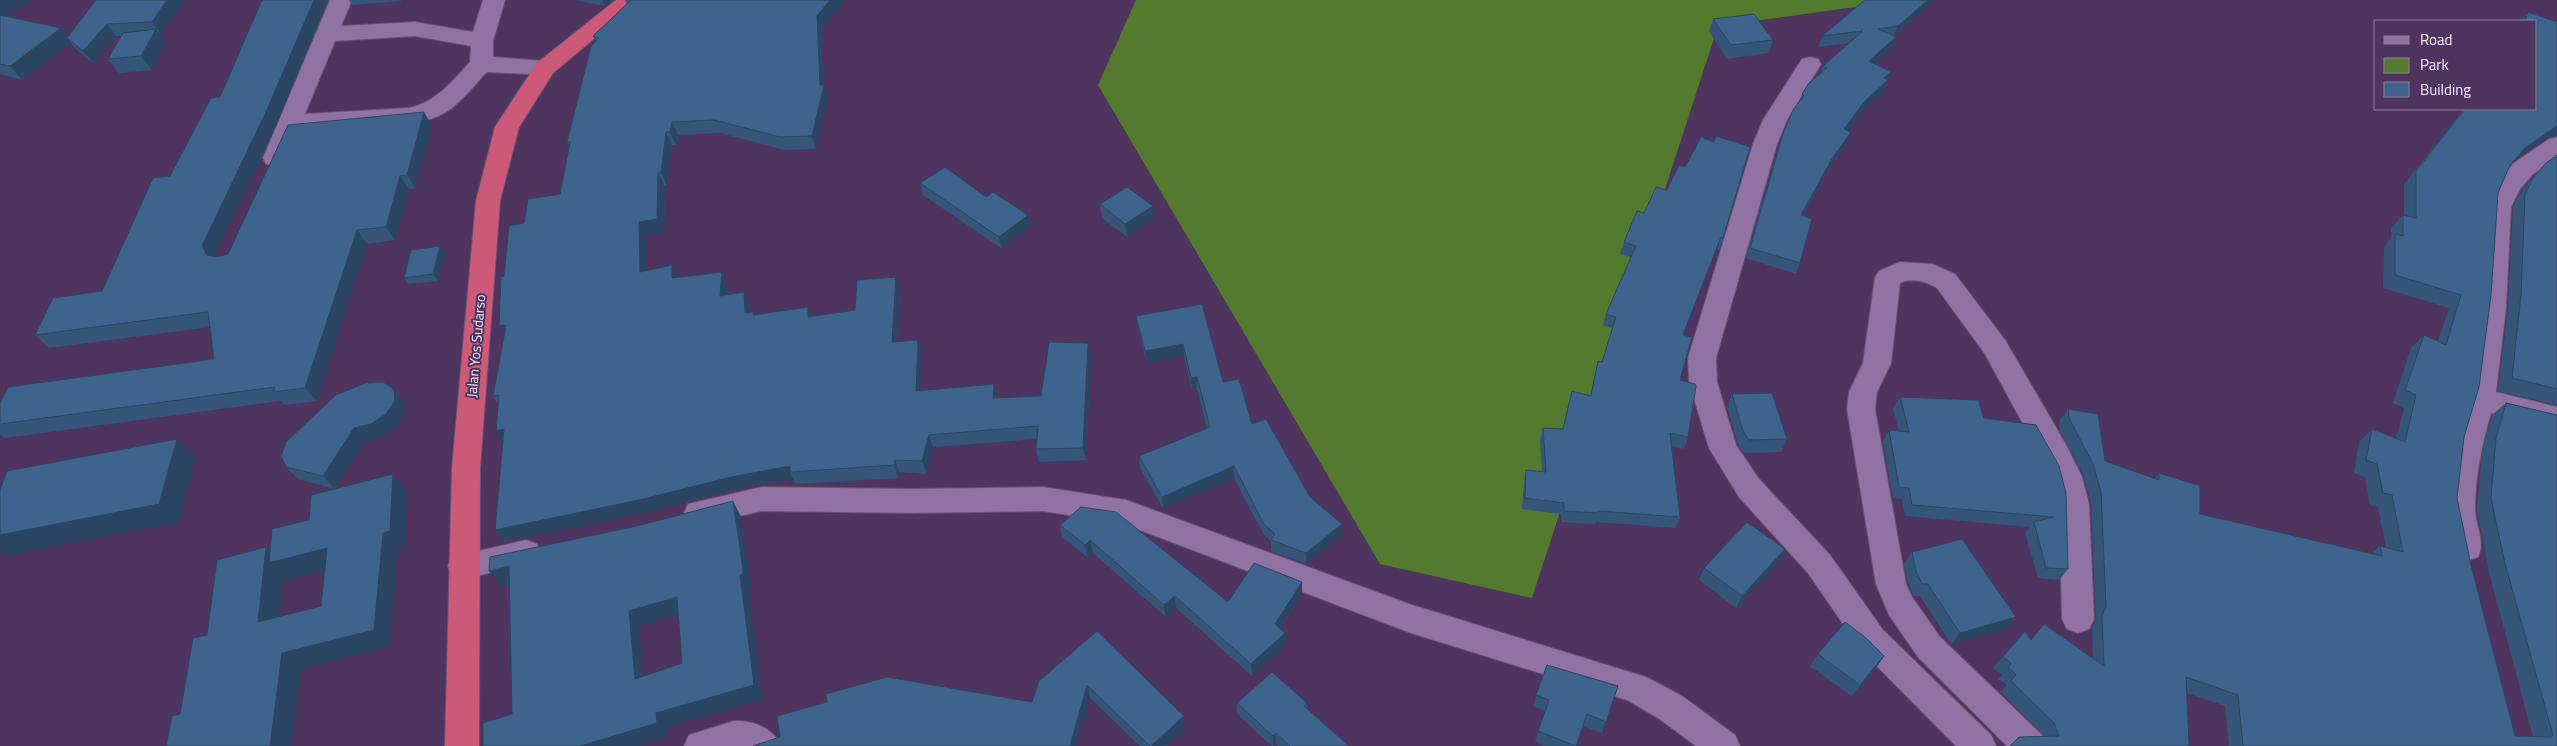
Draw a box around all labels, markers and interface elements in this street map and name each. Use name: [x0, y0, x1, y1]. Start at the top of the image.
legend: [2374, 20, 2537, 110]
text: Road: [2420, 28, 2452, 51]
text: Park: [2420, 53, 2449, 76]
text: Building: [2420, 78, 2471, 101]
street label: Jalan Yos Sudarso: [461, 293, 490, 398]

